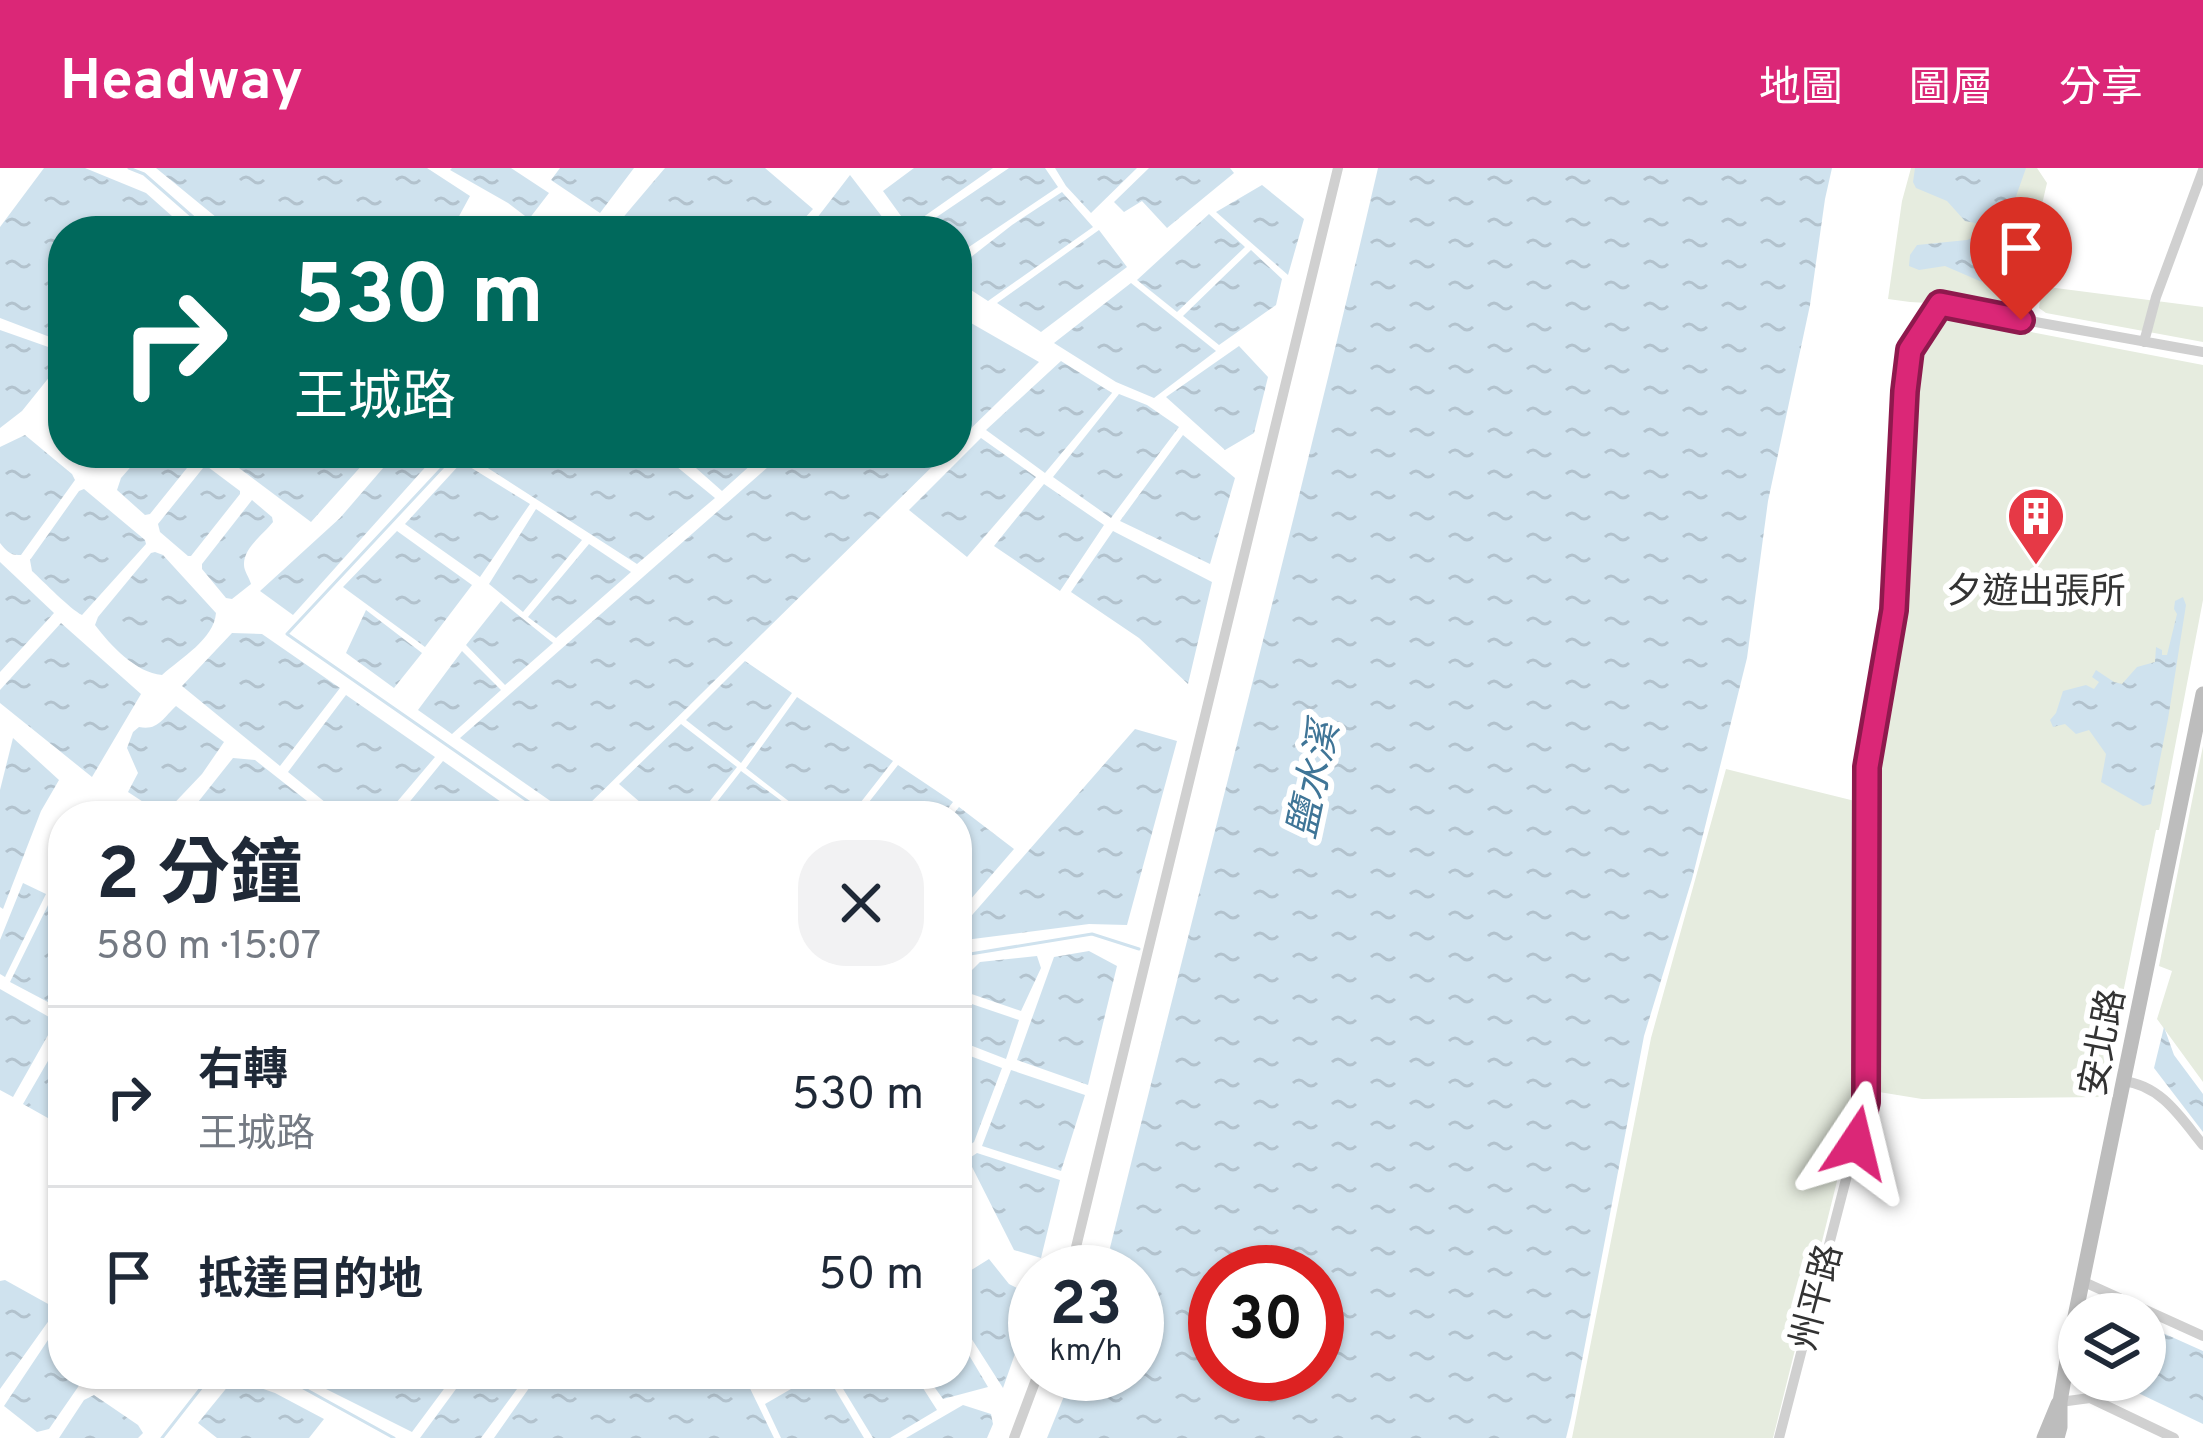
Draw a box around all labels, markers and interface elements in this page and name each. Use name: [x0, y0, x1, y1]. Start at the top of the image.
text: Headway: [60, 48, 303, 120]
text: 地圖: [1759, 64, 1843, 117]
text: 圖層: [1909, 64, 1993, 117]
text: 分享: [2059, 64, 2143, 117]
pin: [1970, 197, 2072, 320]
icon: arrive: [1988, 215, 2054, 281]
text: 530 m: [294, 247, 544, 353]
icon: right: [96, 264, 252, 420]
text: 王城路: [294, 366, 456, 435]
building icon: 夕遊出張所: [2005, 485, 2067, 567]
place label: 夕遊出張所: [1946, 571, 2126, 617]
water label: 鹽水溪: [1280, 714, 1354, 843]
text: 2 分鐘: [96, 833, 302, 925]
button: close: [798, 840, 924, 966]
text: 580 m · 15:07: [96, 924, 321, 973]
street label: 安北路: [2072, 985, 2138, 1100]
text: 右轉: [198, 1044, 288, 1101]
icon: right: [96, 1064, 162, 1130]
text: 530 m: [792, 1068, 924, 1125]
position arrow: [1793, 1080, 1919, 1206]
text: 王城路: [198, 1112, 315, 1161]
street label: 州平路: [1783, 1240, 1855, 1356]
icon: arrive: [96, 1244, 162, 1310]
speed limit sign: 30: [1188, 1245, 1344, 1401]
text: 50 m: [819, 1248, 924, 1305]
text: 抵達目的地: [198, 1254, 423, 1311]
text: 23: [1050, 1270, 1122, 1346]
map controls: [2058, 1293, 2166, 1401]
button: layers: [2058, 1293, 2166, 1401]
text: km/h: [1050, 1334, 1122, 1371]

